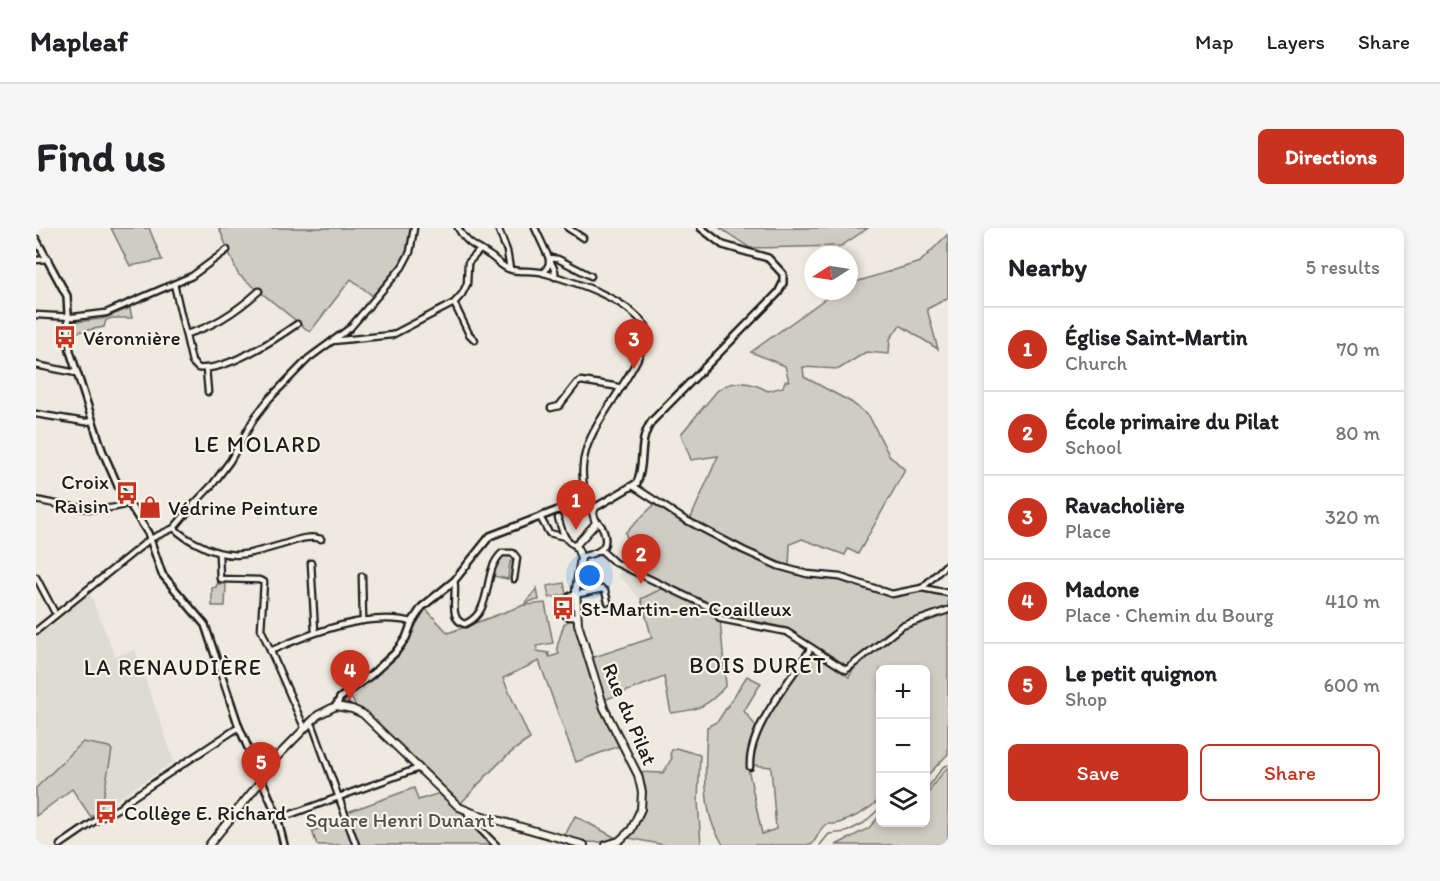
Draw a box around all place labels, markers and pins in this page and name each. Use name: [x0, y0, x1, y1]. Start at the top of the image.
pin: 3: [614, 320, 654, 369]
bus stop icon: Véronnière: [52, 324, 78, 350]
place label: Véronnière: [83, 325, 181, 350]
place label: Croix Raisin: [54, 469, 109, 518]
bus stop icon: Croix Raisin: [114, 480, 140, 506]
pin: 1: [556, 480, 596, 530]
shop icon: Védrine Peinture: [137, 494, 163, 520]
place label: Védrine Peinture: [168, 495, 318, 520]
pin: 2: [622, 534, 660, 584]
bus stop icon: St-Martin-en-Coailleux: [550, 595, 576, 621]
place label: St-Martin-en-Coailleux: [581, 596, 792, 621]
pin: 4: [330, 650, 370, 700]
pin: 5: [242, 742, 280, 792]
bus stop icon: Collège E. Richard: [93, 799, 119, 825]
place label: Collège E. Richard: [124, 800, 287, 825]

